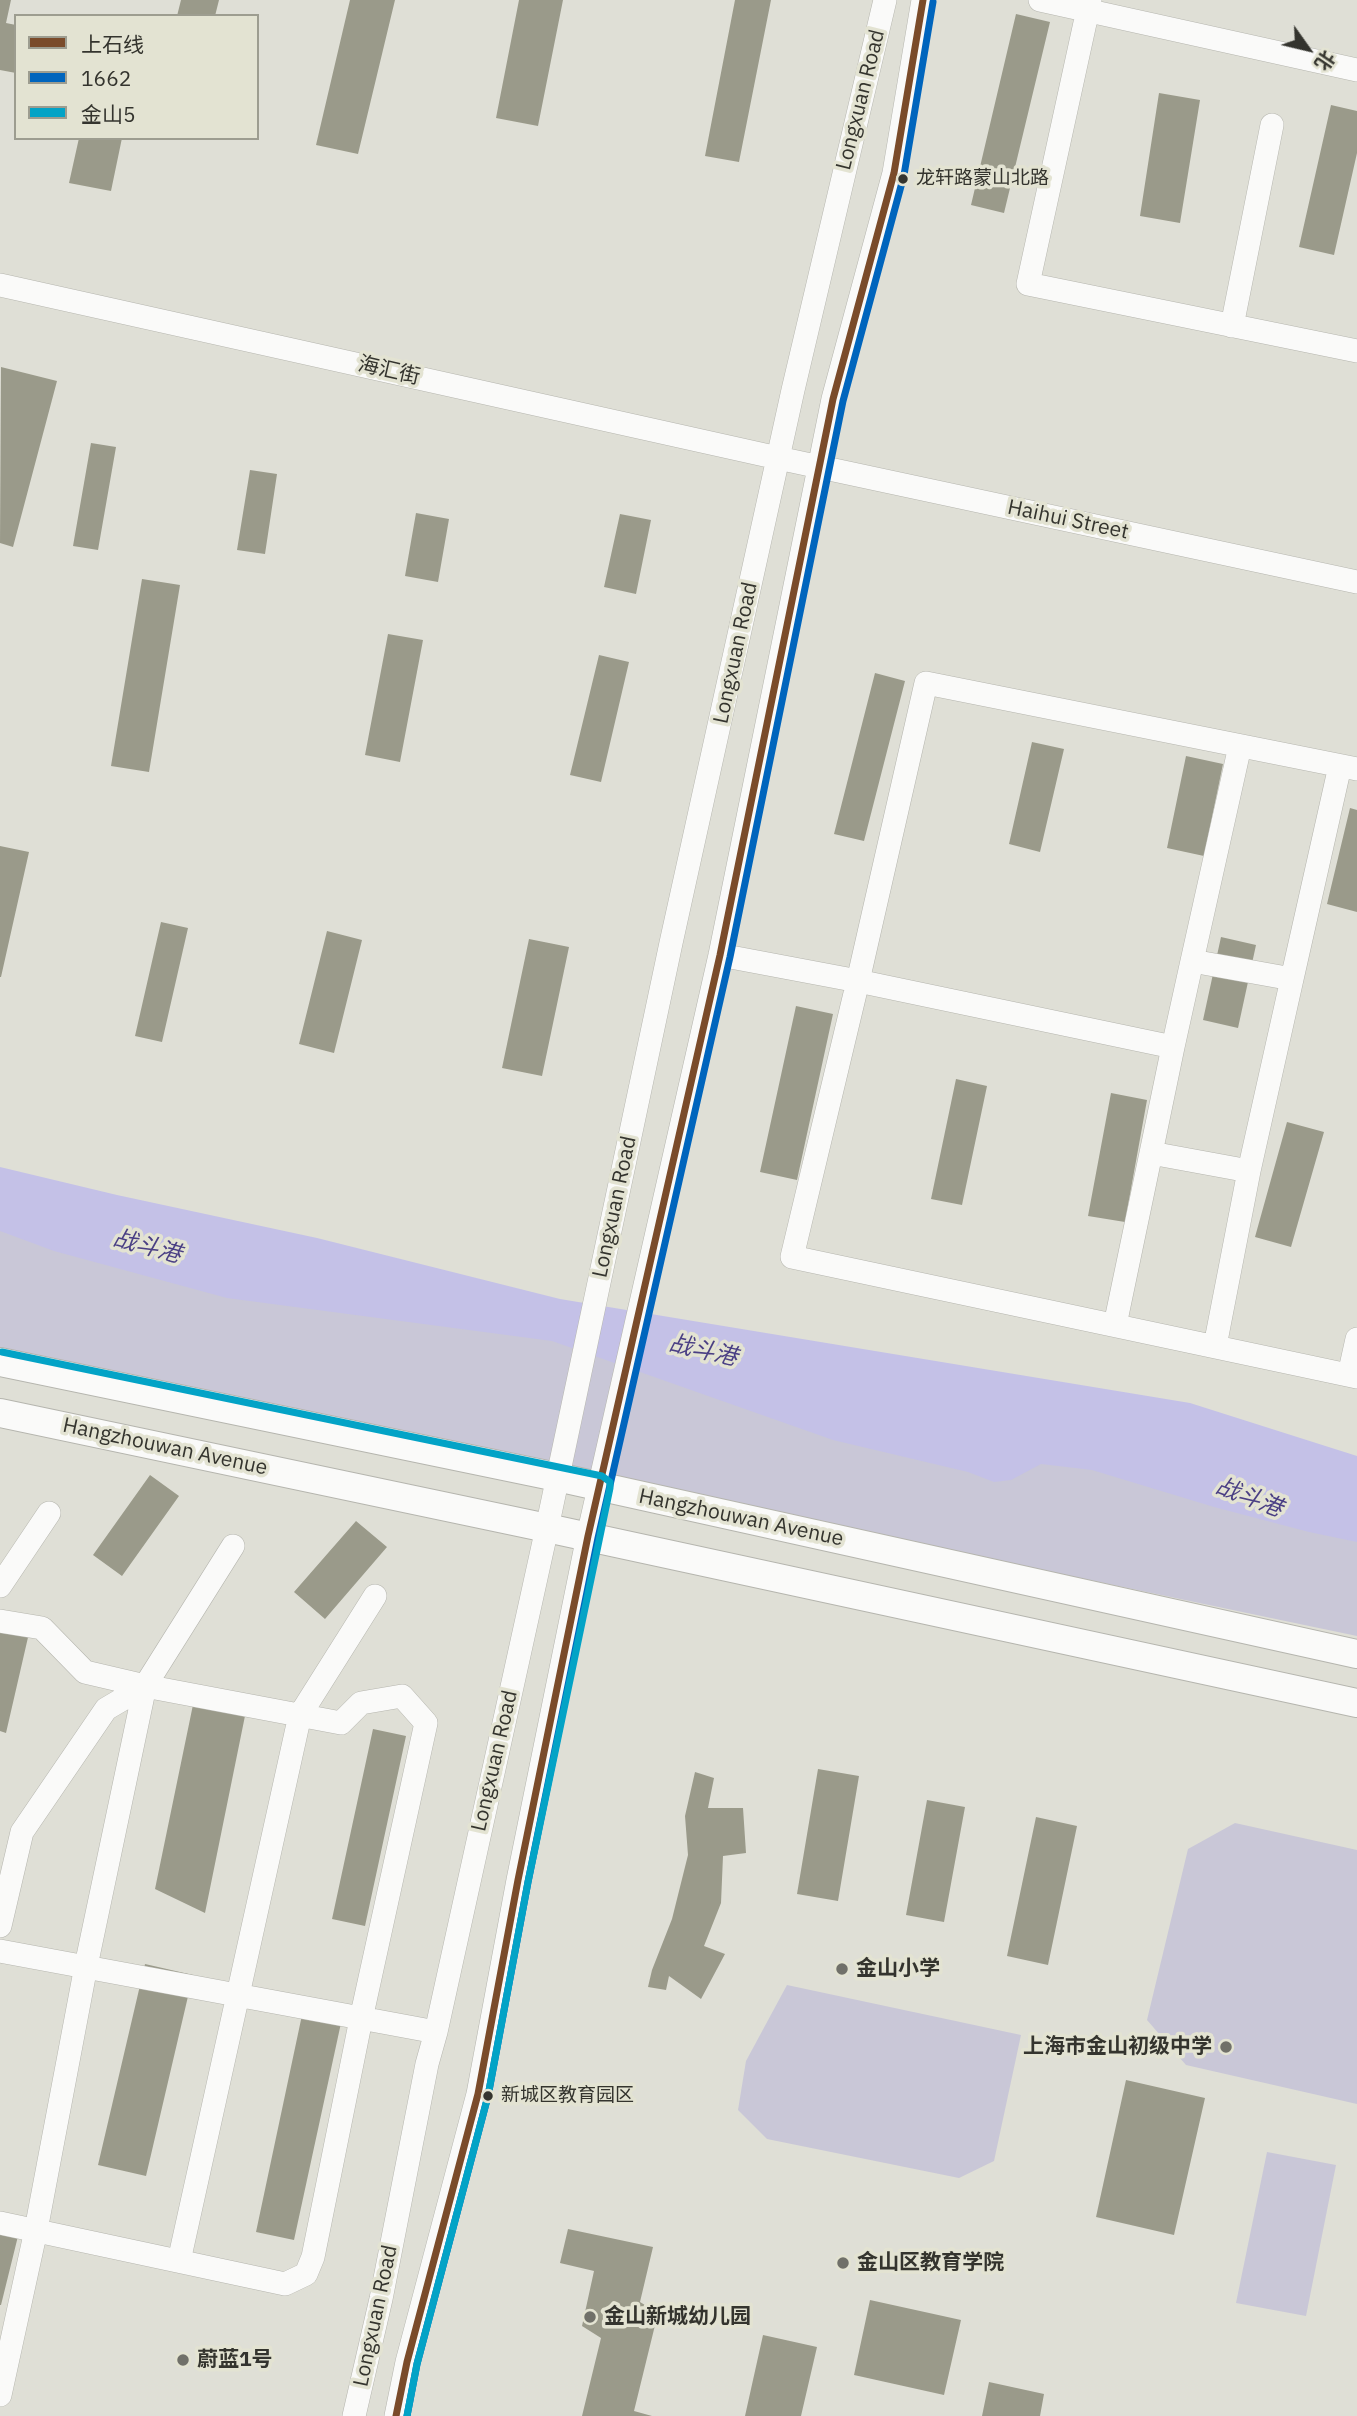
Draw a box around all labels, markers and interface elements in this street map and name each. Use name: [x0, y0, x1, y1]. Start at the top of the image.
legend: [14, 14, 259, 140]
north arrow: [1273, 14, 1343, 84]
street label: Longxuan Road: [831, 27, 891, 173]
text: 上石线: [81, 30, 144, 58]
text: 北: [1310, 46, 1341, 75]
text: 1662: [81, 64, 131, 92]
text: 金山5: [81, 100, 136, 128]
place label: 龙轩路蒙山北路: [916, 168, 1049, 190]
marker: 龙轩路蒙山北路: [896, 172, 910, 186]
street label: 海汇街: [355, 352, 423, 390]
street label: Haihui Street: [1005, 495, 1131, 545]
street label: Longxuan Road: [709, 580, 763, 726]
street label: Longxuan Road: [588, 1134, 642, 1280]
water label: 战斗港: [110, 1225, 184, 1269]
water label: 战斗港: [666, 1330, 740, 1372]
street label: Hangzhouwan Avenue: [60, 1413, 270, 1481]
water label: 战斗港: [1212, 1473, 1286, 1523]
street label: Hangzhouwan Avenue: [636, 1484, 846, 1552]
street label: Longxuan Road: [467, 1688, 523, 1834]
place label: 金山小学: [856, 1956, 940, 1982]
marker: 金山小学: [834, 1961, 850, 1977]
place label: 上海市金山初级中学: [1023, 2034, 1212, 2060]
marker: 上海市金山初级中学: [1218, 2039, 1234, 2055]
place label: 新城区教育园区: [501, 2085, 634, 2107]
marker: 新城区教育园区: [481, 2089, 495, 2103]
street label: Longxuan Road: [349, 2243, 403, 2389]
place label: 金山区教育学院: [857, 2250, 1004, 2276]
marker: 金山区教育学院: [835, 2255, 851, 2271]
place label: 金山新城幼儿园: [604, 2304, 751, 2330]
marker: 金山新城幼儿园: [582, 2309, 598, 2325]
place label: 蔚蓝1号: [197, 2347, 273, 2373]
marker: 蔚蓝1号: [175, 2352, 191, 2368]

